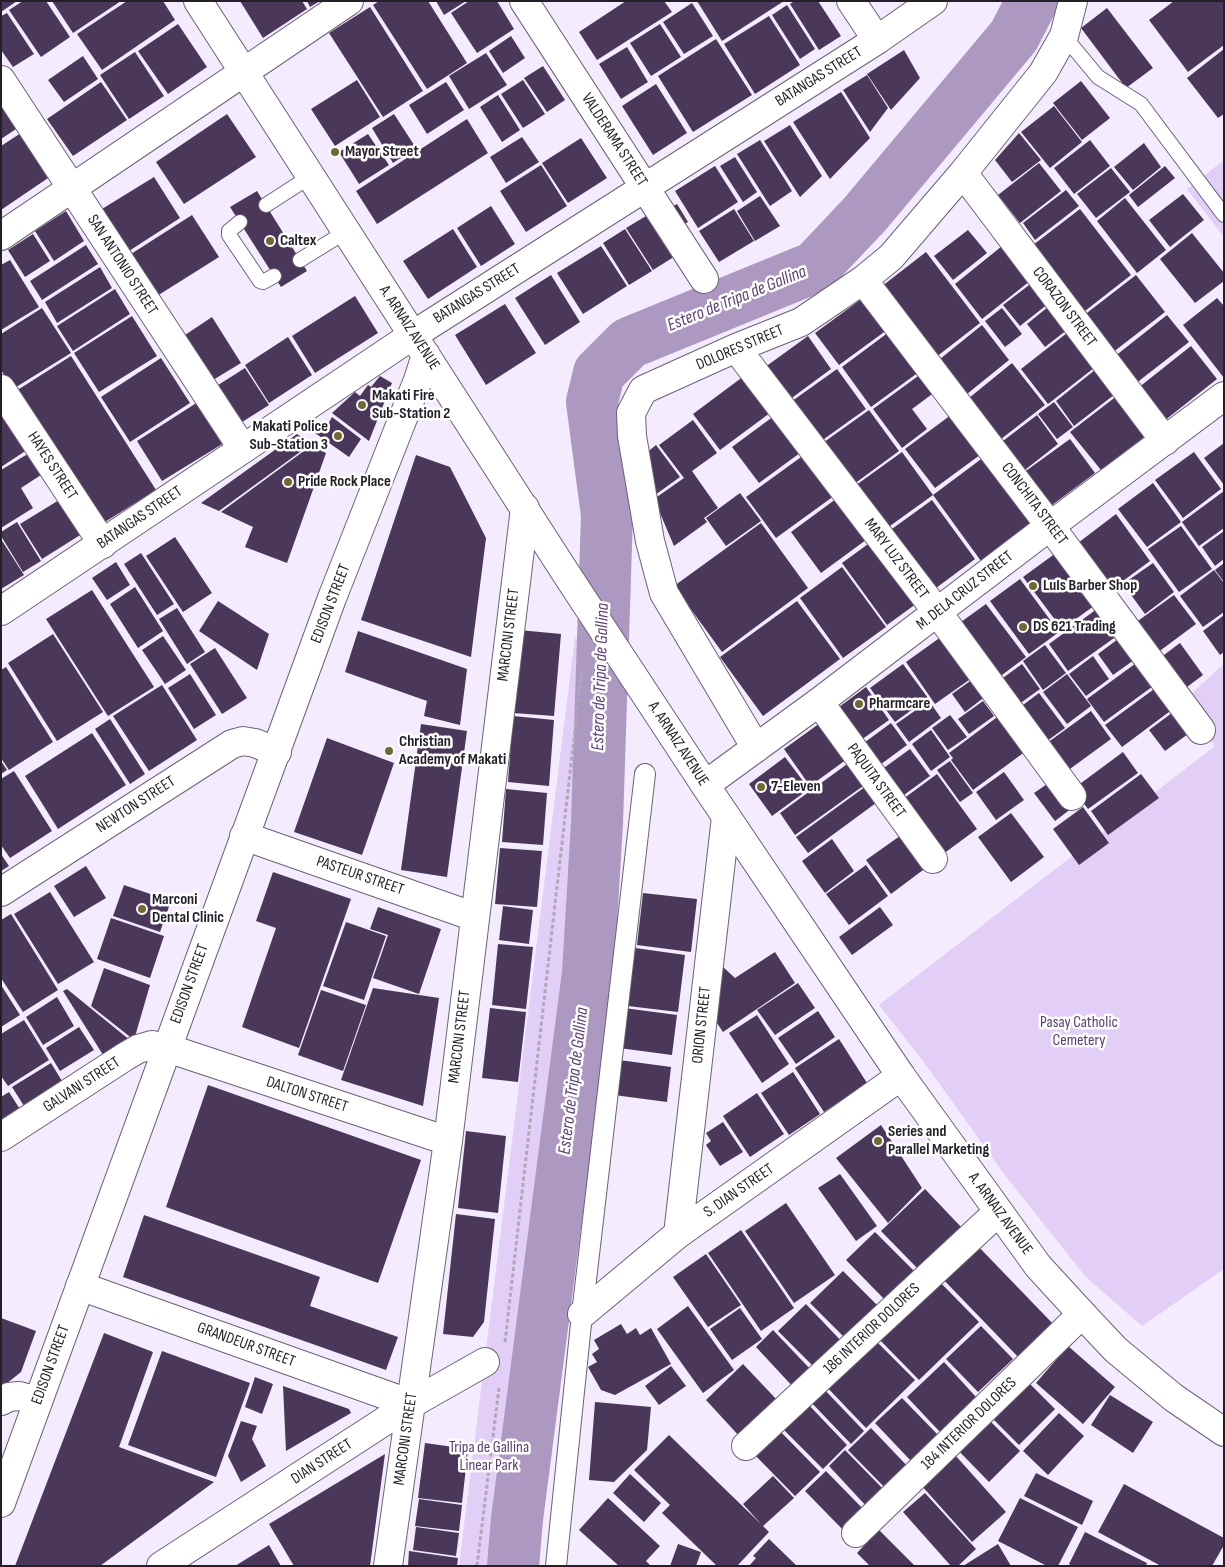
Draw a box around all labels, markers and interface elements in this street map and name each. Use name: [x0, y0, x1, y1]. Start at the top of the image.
street label: BATANGAS STREET: [772, 43, 866, 111]
street label: VALDERAMA STREET: [577, 90, 651, 190]
place label: Mayor Street: [345, 142, 419, 162]
marker: Mayor Street: [329, 146, 341, 158]
street label: SAN ANTONIO STREET: [82, 211, 162, 319]
place label: Caltex: [280, 231, 316, 251]
marker: Caltex: [264, 235, 276, 247]
street label: BATANGAS STREET: [430, 260, 524, 328]
water label: Estero de Tripa de Gallina: [664, 261, 810, 337]
street label: CORAZON STREET: [1028, 263, 1100, 351]
street label: A. ARNAIZ AVENUE: [375, 282, 443, 374]
street label: DOLORES STREET: [693, 321, 787, 375]
place label: Makati Fire Sub-Station 2: [372, 386, 450, 424]
marker: Makati Fire Sub-Station 2: [356, 399, 368, 411]
place label: Makati Police Sub-Station 3: [250, 417, 328, 455]
street label: HAYES STREET: [23, 428, 81, 504]
marker: Makati Police Sub-Station 3: [332, 430, 344, 442]
street label: CONCHITA STREET: [997, 459, 1071, 549]
place label: Pride Rock Place: [298, 472, 391, 492]
marker: Pride Rock Place: [282, 476, 294, 488]
street label: BATANGAS STREET: [94, 482, 186, 554]
street label: MARY LUZ STREET: [859, 515, 933, 603]
street label: M. DELA CRUZ STREET: [913, 547, 1017, 635]
street label: EDISON STREET: [307, 562, 355, 646]
place label: LuIs Barber Shop: [1043, 576, 1137, 596]
marker: LuIs Barber Shop: [1027, 580, 1039, 592]
street label: MARCONI STREET: [494, 587, 524, 683]
water label: Estero de Tripa de Gallina: [588, 603, 614, 751]
place label: DS 621 Trading: [1033, 617, 1116, 637]
marker: DS 621 Trading: [1017, 621, 1029, 633]
place label: Pharmcare: [869, 694, 930, 714]
street label: A. ARNAIZ AVENUE: [644, 698, 712, 790]
marker: Pharmcare: [853, 698, 865, 710]
place label: Christian Academy of Makati: [399, 732, 506, 770]
street label: PAQUITA STREET: [842, 740, 910, 822]
marker: Christian Academy of Makati: [383, 745, 395, 757]
street label: NEWTON STREET: [93, 772, 179, 838]
place label: 7-Eleven: [771, 777, 821, 797]
marker: 7-Eleven: [755, 781, 767, 793]
street label: PASTEUR STREET: [314, 852, 406, 900]
place label: Marconi Dental Clinic: [152, 890, 224, 928]
marker: Marconi Dental Clinic: [136, 903, 148, 915]
street label: EDISON STREET: [167, 942, 213, 1026]
street label: ORION STREET: [688, 986, 716, 1064]
street label: MARCONI STREET: [445, 989, 475, 1085]
water label: Estero de Tripa de Gallina: [554, 1006, 594, 1156]
park label: Pasay Catholic Cemetery: [1040, 1013, 1118, 1051]
street label: GALVANI STREET: [40, 1053, 124, 1117]
street label: DALTON STREET: [264, 1073, 350, 1117]
place label: Series and Parallel Marketing: [888, 1122, 989, 1160]
marker: Series and Parallel Marketing: [872, 1135, 884, 1147]
street label: S. DIAN STREET: [700, 1160, 778, 1222]
street label: A. ARNAIZ AVENUE: [964, 1169, 1036, 1259]
street label: 186 INTERIOR DOLORES: [820, 1279, 924, 1379]
street label: GRANDEUR STREET: [194, 1318, 298, 1372]
street label: EDISON STREET: [28, 1323, 74, 1407]
street label: 184 INTERIOR DOLORES: [917, 1374, 1021, 1474]
street label: MARCONI STREET: [390, 1391, 422, 1487]
street label: DIAN STREET: [288, 1435, 356, 1489]
park label: Tripa de Gallina Linear Park: [449, 1438, 529, 1476]

